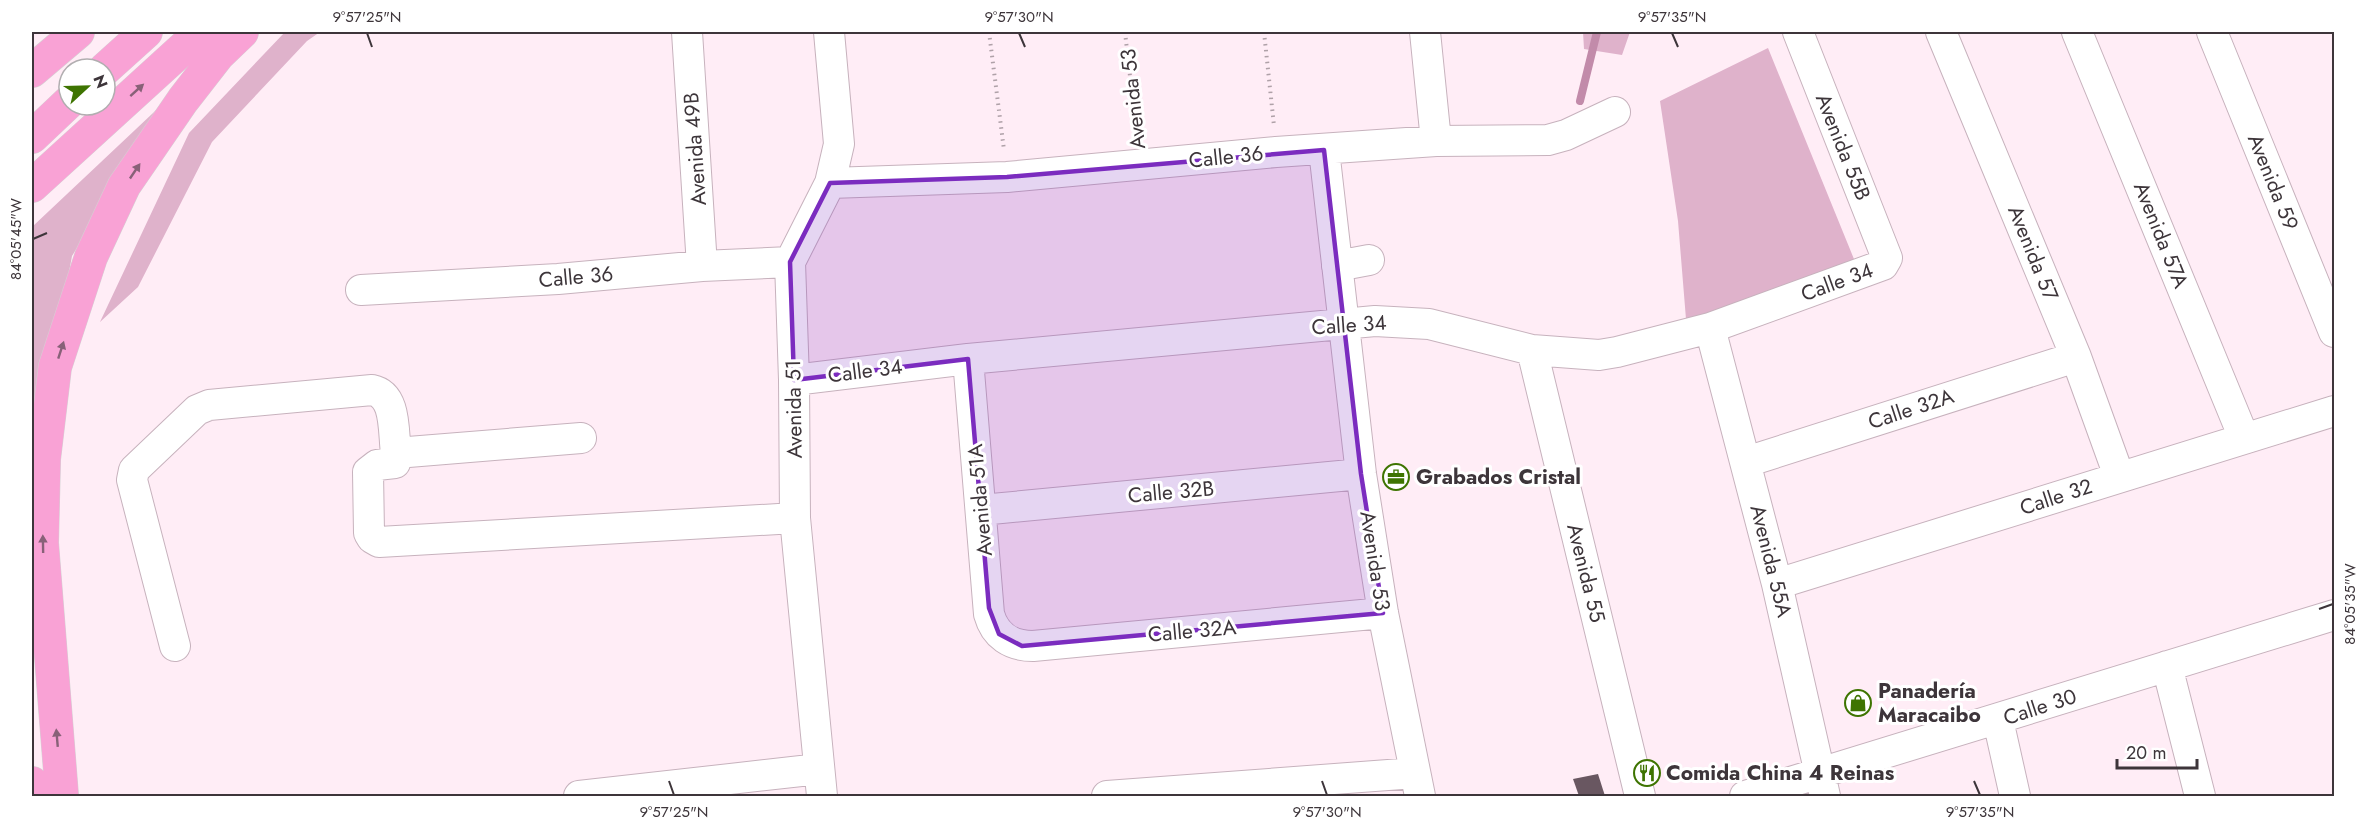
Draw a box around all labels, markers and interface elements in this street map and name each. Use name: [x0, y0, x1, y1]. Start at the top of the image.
text: 9°57'25"N: [332, 6, 402, 28]
text: 9°57'30"N: [984, 6, 1054, 28]
text: 9°57'35"N: [1638, 6, 1706, 28]
street label: Avenida 53: [1113, 47, 1153, 151]
north arrow: [57, 57, 117, 117]
text: N: [87, 71, 113, 92]
one-way arrow: [129, 84, 144, 97]
street label: Avenida 55B: [1808, 89, 1878, 205]
street label: Avenida 49B: [676, 91, 714, 207]
street label: Avenida 59: [2240, 129, 2306, 235]
street label: Calle 36: [1187, 138, 1265, 176]
one-way arrow: [129, 162, 140, 179]
street label: Avenida 57A: [2126, 177, 2196, 293]
text: 84°05'45"W: [5, 198, 27, 280]
street label: Avenida 57: [2000, 201, 2066, 305]
street label: Calle 34: [1797, 255, 1877, 309]
street label: Calle 36: [537, 259, 615, 295]
street label: Calle 34: [1311, 307, 1387, 343]
one-way arrow: [56, 341, 66, 359]
street label: Calle 34: [826, 352, 904, 390]
street label: Avenida 51: [778, 359, 810, 459]
street label: Calle 32A: [1864, 381, 1958, 437]
street label: Avenida 51A: [960, 442, 1000, 557]
office icon: Grabados Cristal: [1381, 462, 1411, 492]
place label: Grabados Cristal: [1416, 462, 1581, 492]
street label: Calle 32: [2016, 471, 2096, 523]
street label: Calle 32B: [1127, 473, 1215, 511]
street label: Avenida 55A: [1743, 502, 1799, 621]
street label: Avenida 53: [1352, 509, 1398, 613]
street label: Avenida 55: [1559, 520, 1613, 626]
one-way arrow: [38, 534, 48, 553]
text: 84°05'35"W: [2339, 563, 2361, 645]
street label: Calle 32A: [1147, 612, 1238, 650]
place label: Panadería Maracaibo: [1878, 676, 1981, 730]
street label: Calle 30: [2000, 681, 2080, 733]
shop icon: Panadería Maracaibo: [1843, 688, 1873, 718]
one-way arrow: [52, 729, 62, 748]
scale bar: [2117, 732, 2196, 770]
text: 20 m: [2126, 740, 2166, 766]
restaurant icon: Comida China 4 Reinas: [1632, 758, 1662, 788]
place label: Comida China 4 Reinas: [1666, 758, 1895, 788]
text: 9°57'25"N: [639, 801, 709, 823]
text: 9°57'30"N: [1292, 801, 1362, 823]
text: 9°57'35"N: [1946, 801, 2014, 823]

